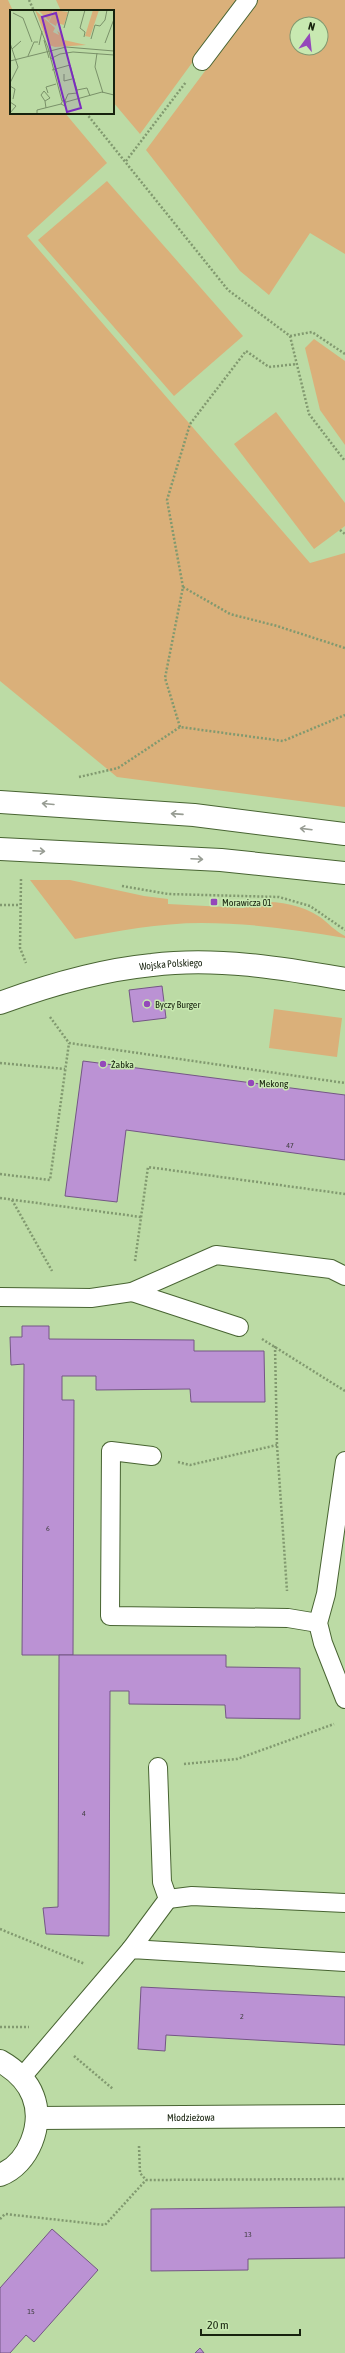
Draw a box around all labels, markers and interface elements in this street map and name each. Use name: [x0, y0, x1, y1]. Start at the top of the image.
inset map: [10, 10, 114, 114]
north arrow: [289, 16, 329, 56]
text: N: [307, 20, 316, 33]
one-way arrow: [41, 801, 54, 808]
one-way arrow: [171, 810, 184, 817]
one-way arrow: [300, 825, 313, 833]
one-way arrow: [32, 847, 45, 855]
one-way arrow: [190, 855, 203, 863]
marker: Morawicza 01: [209, 897, 219, 907]
place label: Morawicza 01: [222, 897, 272, 908]
street label: Wojska Polskiego: [139, 957, 203, 972]
marker: Byczy Burger: [142, 999, 152, 1009]
place label: Byczy Burger: [155, 999, 201, 1010]
marker: Żabka: [98, 1059, 108, 1069]
place label: Żabka: [111, 1059, 134, 1070]
marker: Mekong: [246, 1078, 256, 1088]
place label: Mekong: [259, 1078, 289, 1089]
house number: 47: [286, 1141, 294, 1150]
house number: 6: [46, 1524, 50, 1533]
house number: 4: [82, 1809, 86, 1818]
house number: 2: [240, 2012, 244, 2021]
street label: Młodzieżowa: [167, 2112, 215, 2123]
house number: 13: [244, 2230, 252, 2239]
house number: 15: [27, 2307, 35, 2316]
scale bar: [201, 2311, 300, 2337]
text: 20 m: [207, 2318, 229, 2332]

